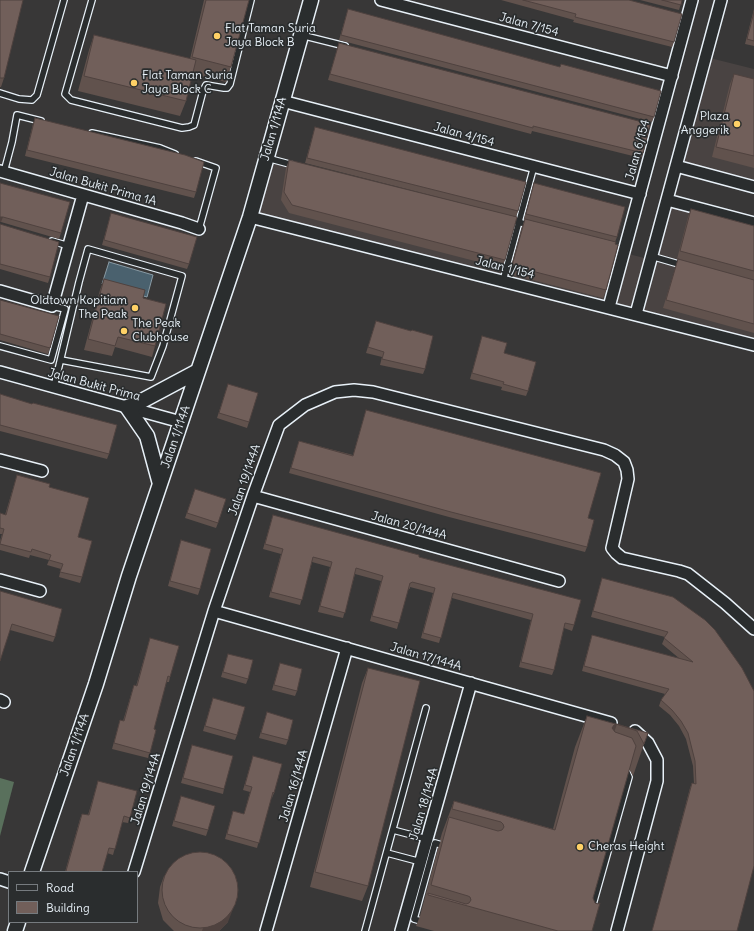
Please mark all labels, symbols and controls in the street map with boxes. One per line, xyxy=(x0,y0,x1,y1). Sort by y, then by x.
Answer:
street label: Jalan 7/154 xyxy=(498,10,560,40)
place label: Flat Taman Suria Jaya Block B xyxy=(225,22,316,50)
marker: Flat Taman Suria Jaya Block B xyxy=(212,31,222,41)
place label: Flat Taman Suria Jaya Block C xyxy=(142,69,233,97)
marker: Flat Taman Suria Jaya Block C xyxy=(129,78,139,88)
street label: Jalan 1/114A xyxy=(258,96,290,162)
place label: Plaza Anggerik xyxy=(681,110,729,138)
street label: Jalan 6/154 xyxy=(623,118,653,182)
marker: Plaza Anggerik xyxy=(732,119,742,129)
street label: Jalan 4/154 xyxy=(432,120,496,150)
street label: Jalan Bukit Prima 1A xyxy=(48,165,158,209)
street label: Jalan 1/154 xyxy=(474,254,536,282)
place label: Oldtown Kopitiam The Peak xyxy=(30,294,127,322)
marker: Oldtown Kopitiam The Peak xyxy=(130,303,140,313)
place label: The Peak Clubhouse xyxy=(132,317,189,345)
marker: The Peak Clubhouse xyxy=(119,326,129,336)
street label: Jalan Bukit Prima xyxy=(46,366,142,404)
street label: Jalan 1/114A xyxy=(159,404,193,470)
street label: Jalan 19/144A xyxy=(226,442,264,518)
street label: Jalan 20/144A xyxy=(370,509,448,543)
street label: Jalan 17/144A xyxy=(389,640,463,674)
street label: Jalan 1/114A xyxy=(58,712,92,778)
street label: Jalan 16/144A xyxy=(277,748,311,824)
street label: Jalan 19/144A xyxy=(128,751,164,827)
street label: Jalan 18/144A xyxy=(407,766,441,842)
place label: Cheras Height xyxy=(588,840,664,854)
marker: Cheras Height xyxy=(575,842,585,852)
legend xyxy=(8,871,138,923)
text: Road xyxy=(46,880,74,895)
text: Building xyxy=(46,900,90,915)

